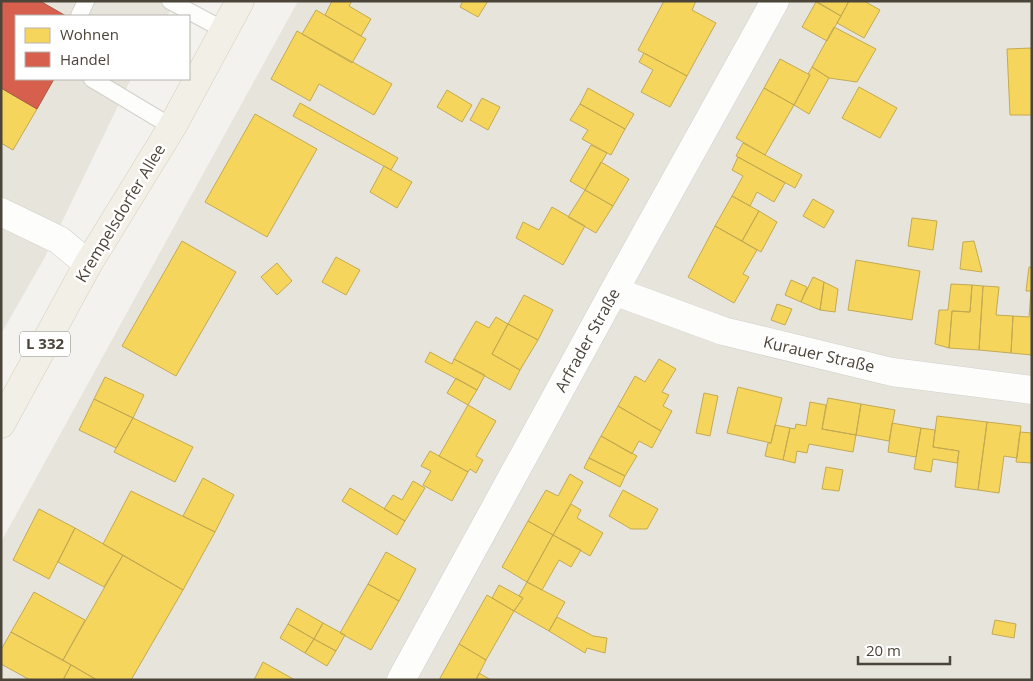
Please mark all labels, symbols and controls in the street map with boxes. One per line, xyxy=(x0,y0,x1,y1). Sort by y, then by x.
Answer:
legend xyxy=(15,15,190,80)
text: Wohnen xyxy=(60,24,119,44)
text: Handel xyxy=(60,49,110,69)
street label: Krempelsdorfer Allee xyxy=(70,140,170,286)
street label: Arfrader Straße xyxy=(549,284,625,396)
street label: Kurauer Straße xyxy=(761,331,877,377)
road number: L 332 xyxy=(20,332,70,356)
scale bar xyxy=(858,634,950,666)
text: 20 m xyxy=(866,640,901,660)

